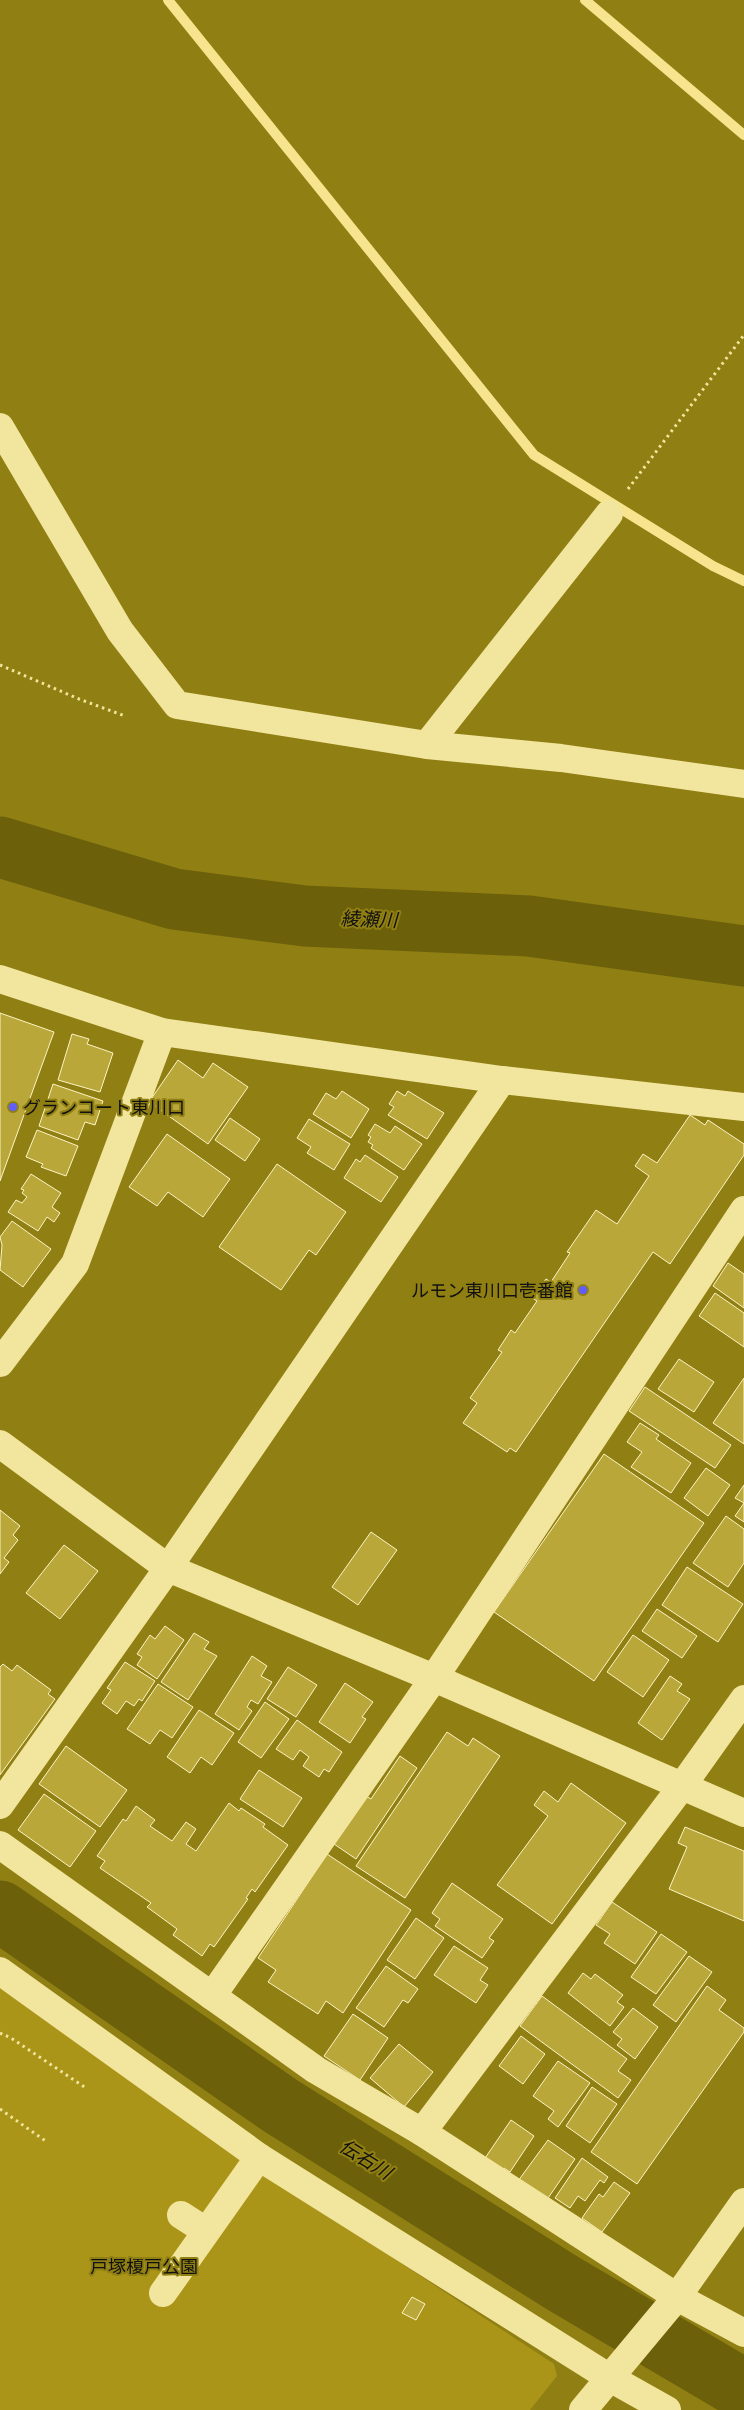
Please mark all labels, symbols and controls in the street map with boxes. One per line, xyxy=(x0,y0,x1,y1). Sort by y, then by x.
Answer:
water label: 綾瀬川 xyxy=(340,905,400,933)
place label: グランコート東川口 xyxy=(23,1095,185,1119)
marker: グランコート東川口 xyxy=(7,1101,19,1113)
place label: ルモン東川口壱番館 xyxy=(411,1278,573,1302)
marker: ルモン東川口壱番館 xyxy=(577,1284,589,1296)
water label: 伝右川 xyxy=(335,2133,399,2186)
park label: 戸塚榎戸公園 xyxy=(90,2254,198,2278)

